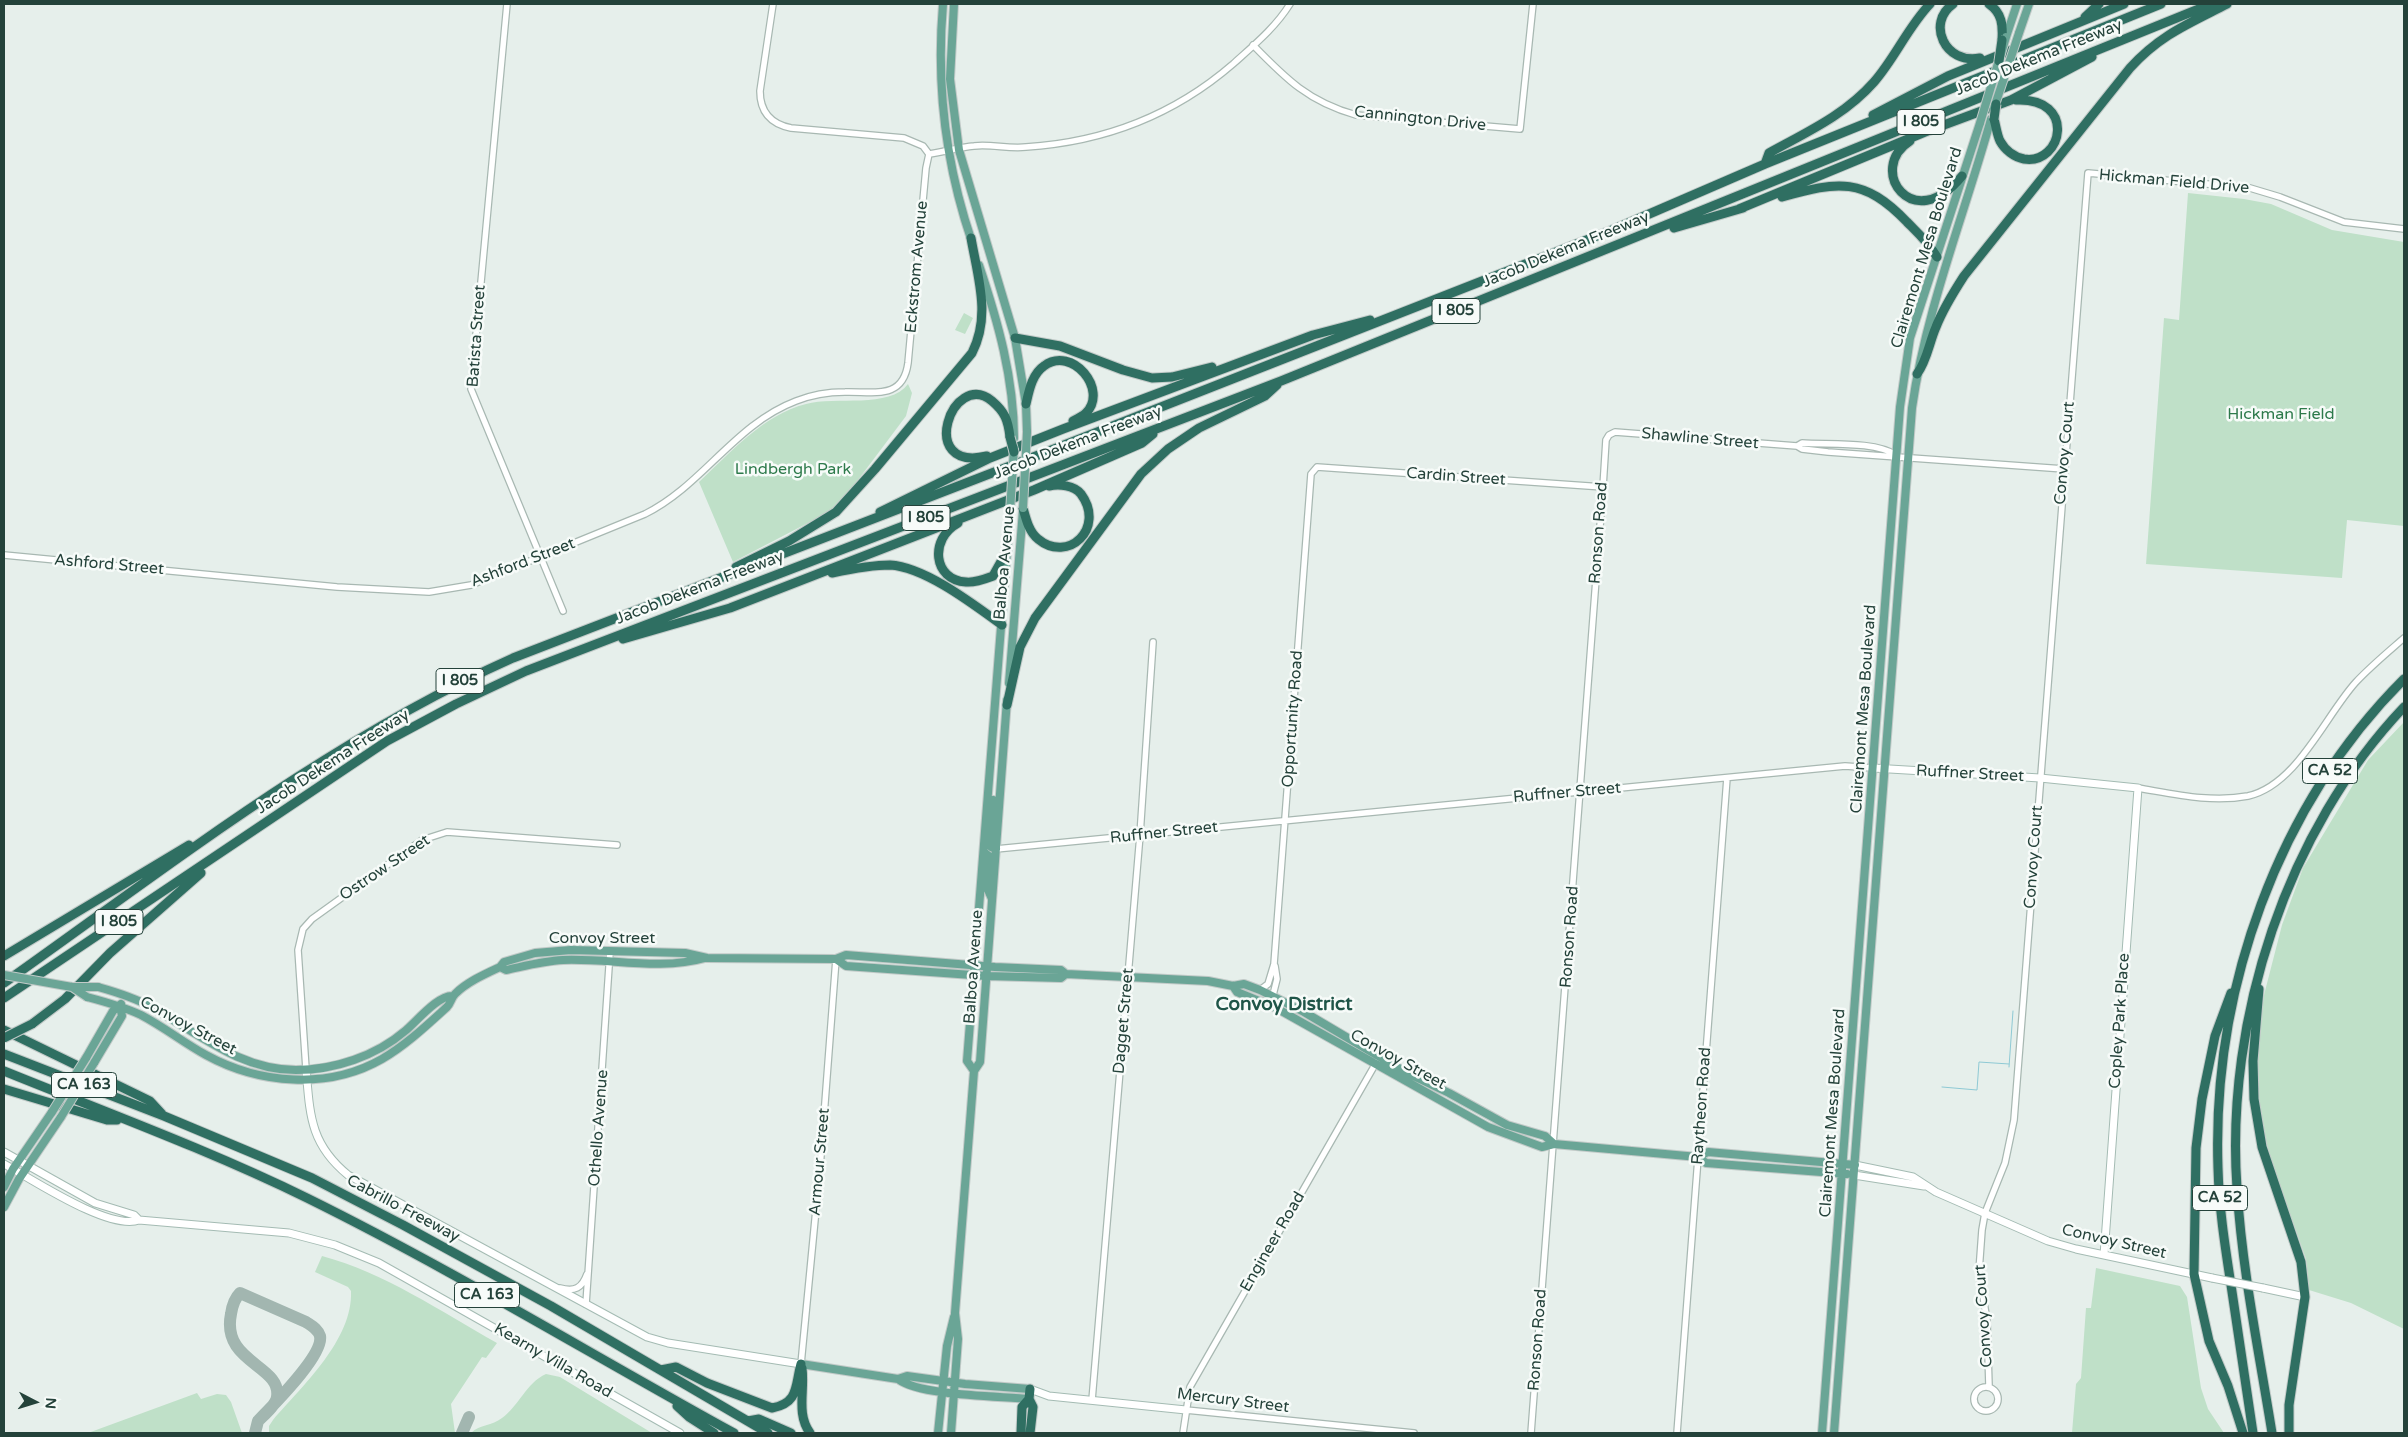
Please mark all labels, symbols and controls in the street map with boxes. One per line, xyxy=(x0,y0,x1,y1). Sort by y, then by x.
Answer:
street label: Jacob Dekema Freeway xyxy=(1953,16,2125,100)
street label: Cannington Drive xyxy=(1353,103,1487,135)
road number: I 805 xyxy=(1897,110,1945,134)
street label: Clairemont Mesa Boulevard xyxy=(1887,145,1967,351)
street label: Hickman Field Drive xyxy=(2098,166,2250,198)
street label: Eckstrom Avenue xyxy=(902,200,932,334)
street label: Jacob Dekema Freeway xyxy=(1480,208,1652,292)
street label: Batista Street xyxy=(464,284,490,388)
road number: I 805 xyxy=(1432,298,1480,324)
street label: Convoy Court xyxy=(2051,401,2079,505)
street label: Jacob Dekema Freeway xyxy=(991,402,1165,484)
park label: Hickman Field xyxy=(2227,405,2335,425)
street label: Shawline Street xyxy=(1641,424,1759,454)
park label: Lindbergh Park xyxy=(735,460,851,480)
street label: Cardin Street xyxy=(1406,464,1506,490)
street label: Ronson Road xyxy=(1586,481,1612,585)
street label: Balboa Avenue xyxy=(990,505,1020,621)
road number: I 805 xyxy=(902,506,950,530)
street label: Ashford Street xyxy=(468,534,578,592)
street label: Jacob Dekema Freeway xyxy=(613,547,787,629)
street label: Ashford Street xyxy=(53,551,165,579)
street label: Clairemont Mesa Boulevard xyxy=(1847,604,1881,814)
street label: Opportunity Road xyxy=(1279,650,1307,788)
road number: I 805 xyxy=(436,668,484,694)
street label: Jacob Dekema Freeway xyxy=(253,705,413,819)
road number: CA 52 xyxy=(2302,758,2358,784)
street label: Ruffner Street xyxy=(1915,762,2025,786)
street label: Ruffner Street xyxy=(1512,779,1622,807)
street label: Convoy Court xyxy=(2021,805,2047,909)
street label: Ruffner Street xyxy=(1109,818,1219,848)
street label: Ostrow Street xyxy=(336,831,434,905)
street label: Ronson Road xyxy=(1557,885,1583,989)
street label: Balboa Avenue xyxy=(960,909,988,1025)
road number: I 805 xyxy=(95,910,143,934)
street label: Convoy Street xyxy=(549,929,655,949)
street label: Copley Park Place xyxy=(2106,953,2134,1089)
street label: Dagget Street xyxy=(1110,967,1138,1075)
street label: Convoy Street xyxy=(136,992,240,1060)
district label: Convoy District xyxy=(1216,994,1352,1016)
street label: Clairemont Mesa Boulevard xyxy=(1816,1008,1850,1218)
street label: Convoy Street xyxy=(1347,1026,1449,1094)
street label: Raytheon Road xyxy=(1688,1047,1716,1165)
street label: Othello Avenue xyxy=(585,1069,613,1187)
road number: CA 163 xyxy=(52,1072,116,1098)
street label: Armour Street xyxy=(806,1107,834,1217)
street label: Cabrillo Freeway xyxy=(343,1171,463,1247)
road number: CA 52 xyxy=(2192,1186,2248,1210)
street label: Engineer Road xyxy=(1237,1189,1309,1295)
street label: Convoy Street xyxy=(2060,1221,2168,1263)
street label: Convoy Court xyxy=(1971,1264,1997,1368)
road number: CA 163 xyxy=(454,1282,520,1308)
street label: Ronson Road xyxy=(1525,1288,1551,1392)
street label: Kearny Villa Road xyxy=(490,1319,616,1403)
north arrow xyxy=(10,1377,60,1427)
street label: Mercury Street xyxy=(1176,1385,1290,1417)
text: N xyxy=(41,1397,59,1410)

